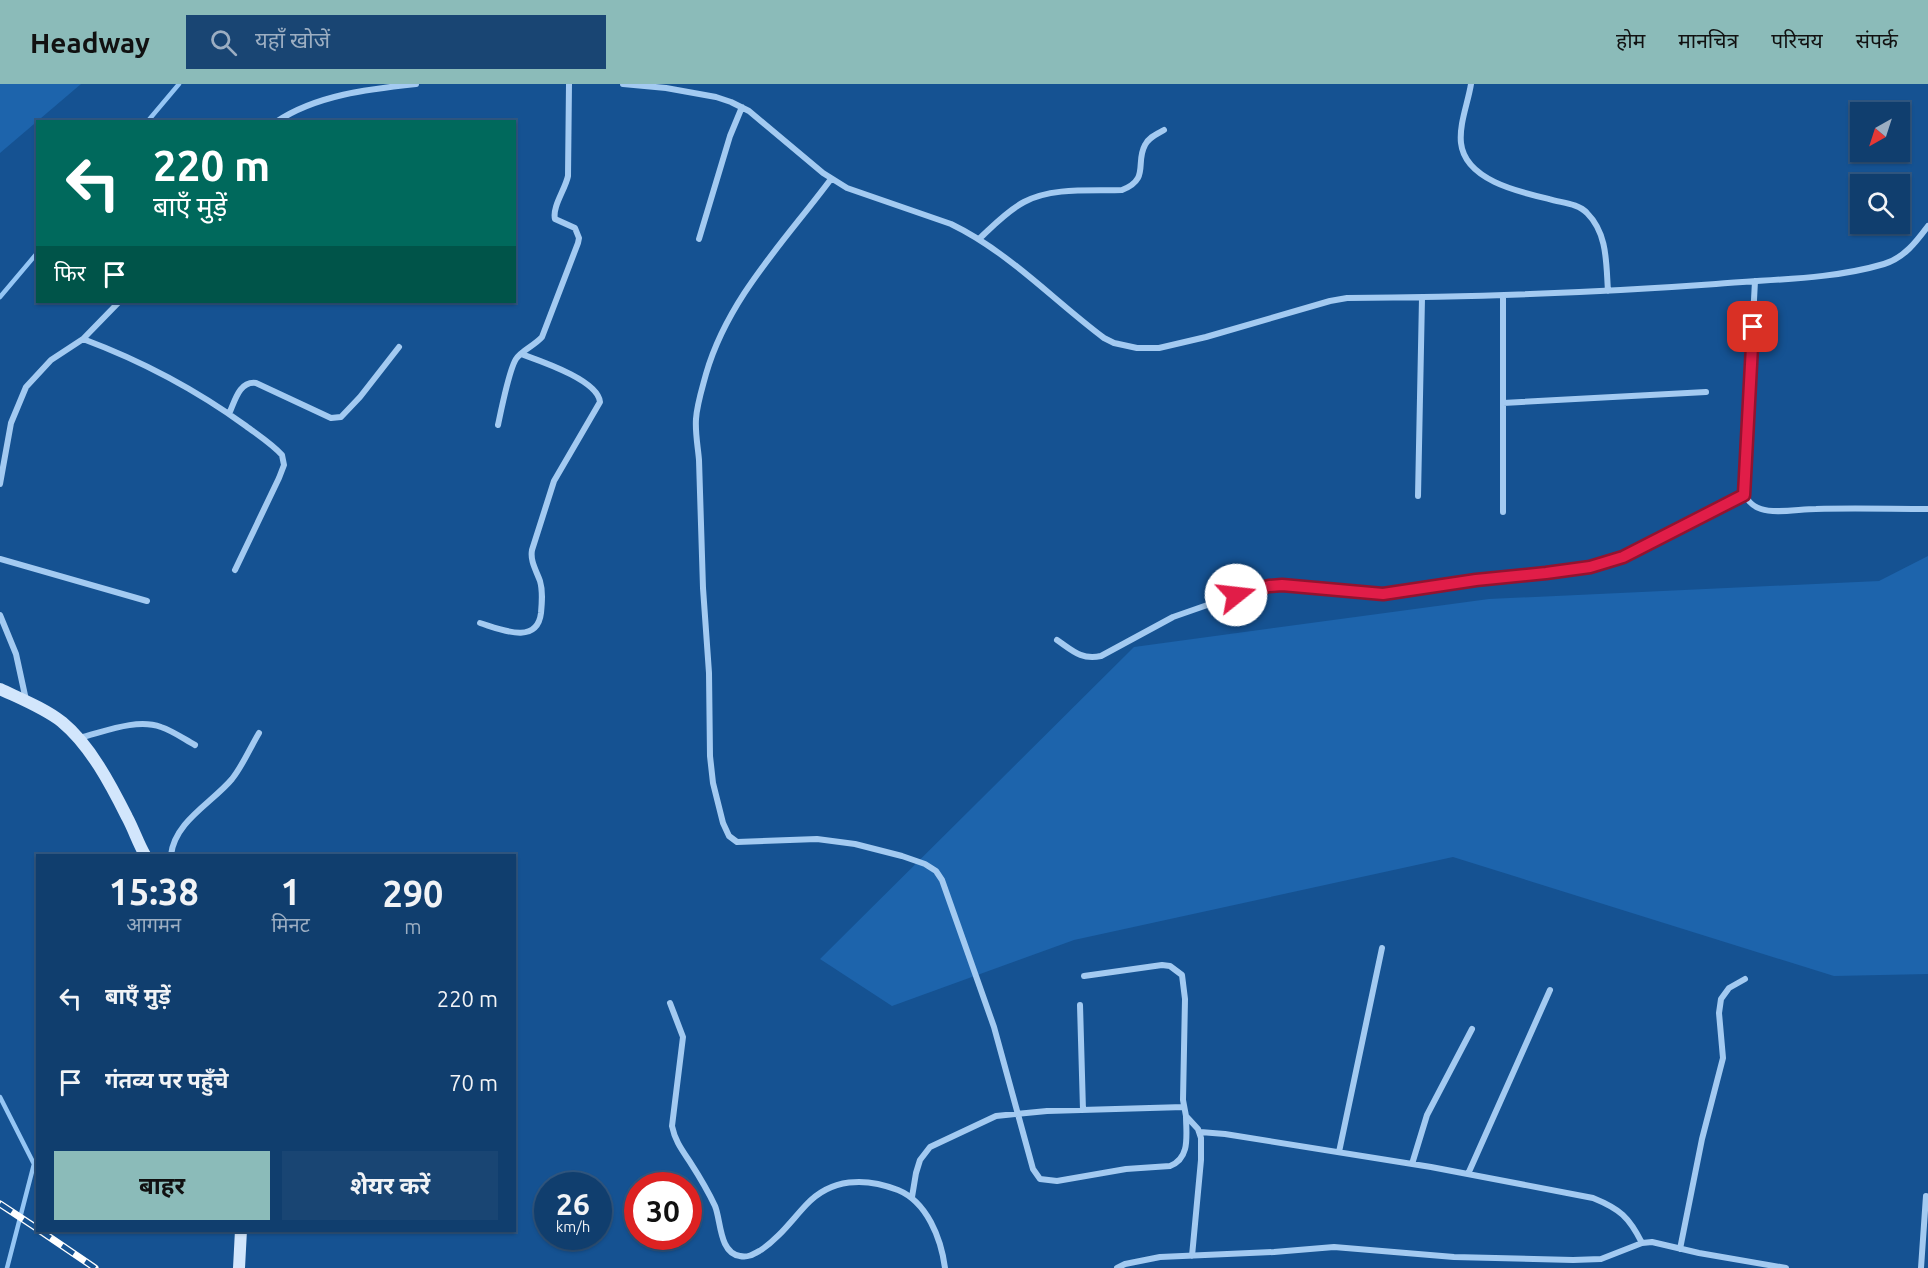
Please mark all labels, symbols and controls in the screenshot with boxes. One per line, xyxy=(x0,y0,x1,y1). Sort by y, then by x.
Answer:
search box xyxy=(186,15,606,69)
icon: search xyxy=(207,26,240,59)
text: Headway xyxy=(30,27,150,58)
text: यहाँ खोजें xyxy=(255,27,330,52)
text: होम xyxy=(1616,28,1645,52)
text: मानचित्र xyxy=(1678,28,1738,52)
text: परिचय xyxy=(1771,28,1823,52)
text: संपर्क xyxy=(1856,28,1898,52)
north arrow xyxy=(1850,102,1910,162)
map controls xyxy=(1850,102,1910,234)
text: 220 m xyxy=(153,142,270,189)
icon: left xyxy=(54,144,132,222)
button: search xyxy=(1850,174,1910,234)
text: बाएँ मुड़ें xyxy=(153,191,227,221)
icon: arrive xyxy=(98,258,131,291)
text: फिर xyxy=(54,260,86,285)
pin xyxy=(1727,301,1778,352)
icon: arrive xyxy=(1736,310,1769,343)
position arrow xyxy=(1204,563,1268,627)
text: 15:38 xyxy=(109,871,199,912)
text: 1 xyxy=(280,871,301,912)
text: 290 xyxy=(382,873,443,914)
text: आगमन xyxy=(126,913,181,936)
text: मिनट xyxy=(271,913,310,936)
text: m xyxy=(404,915,421,938)
icon: left xyxy=(54,982,87,1015)
text: बाएँ मुड़ें xyxy=(105,983,171,1008)
text: 220 m xyxy=(437,986,498,1011)
icon: arrive xyxy=(54,1066,87,1099)
text: गंतव्य पर पहुँचे xyxy=(105,1067,229,1092)
text: 70 m xyxy=(449,1070,498,1095)
button: बाहर xyxy=(54,1151,270,1220)
button: शेयर करें xyxy=(282,1151,498,1220)
speed limit sign: 30 xyxy=(624,1172,702,1250)
text: 26 xyxy=(556,1187,590,1221)
text: km/h xyxy=(556,1218,590,1235)

